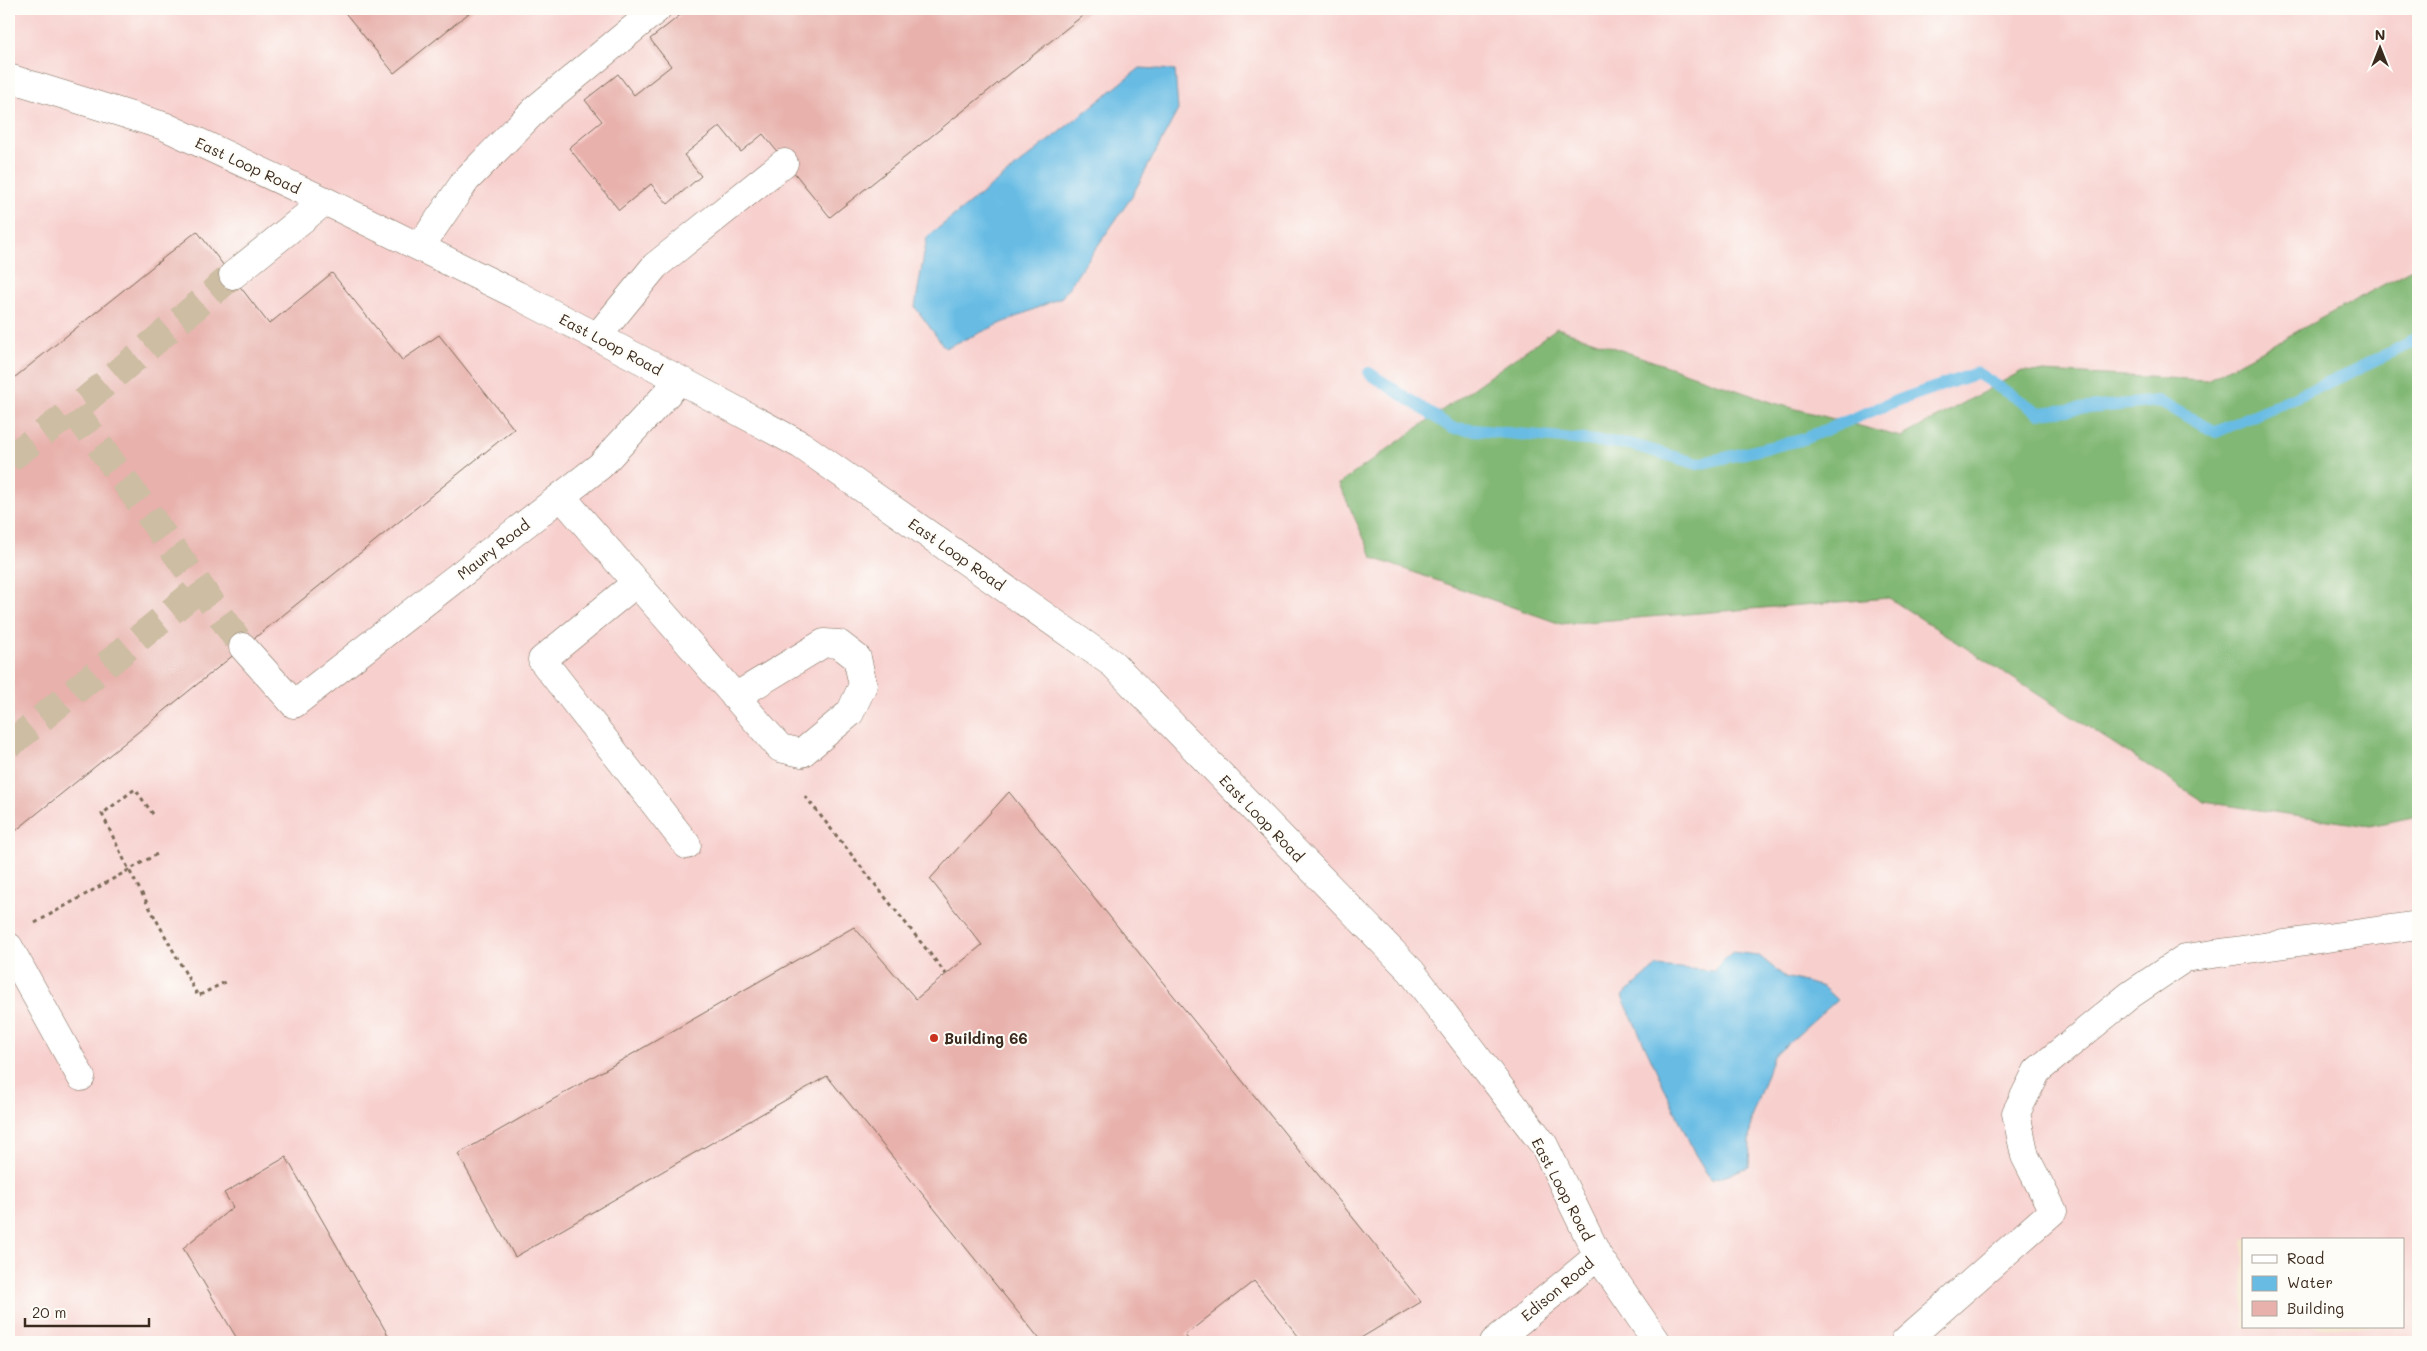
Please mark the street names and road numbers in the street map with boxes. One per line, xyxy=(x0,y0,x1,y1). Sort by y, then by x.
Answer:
street label: East Loop Road xyxy=(192,132,304,198)
street label: East Loop Road xyxy=(556,308,666,380)
street label: East Loop Road xyxy=(905,513,1009,595)
street label: Maury Road xyxy=(453,514,533,584)
street label: East Loop Road xyxy=(1215,770,1309,866)
street label: East Loop Road xyxy=(1527,1134,1599,1244)
street label: Edison Road xyxy=(1516,1253,1598,1325)

